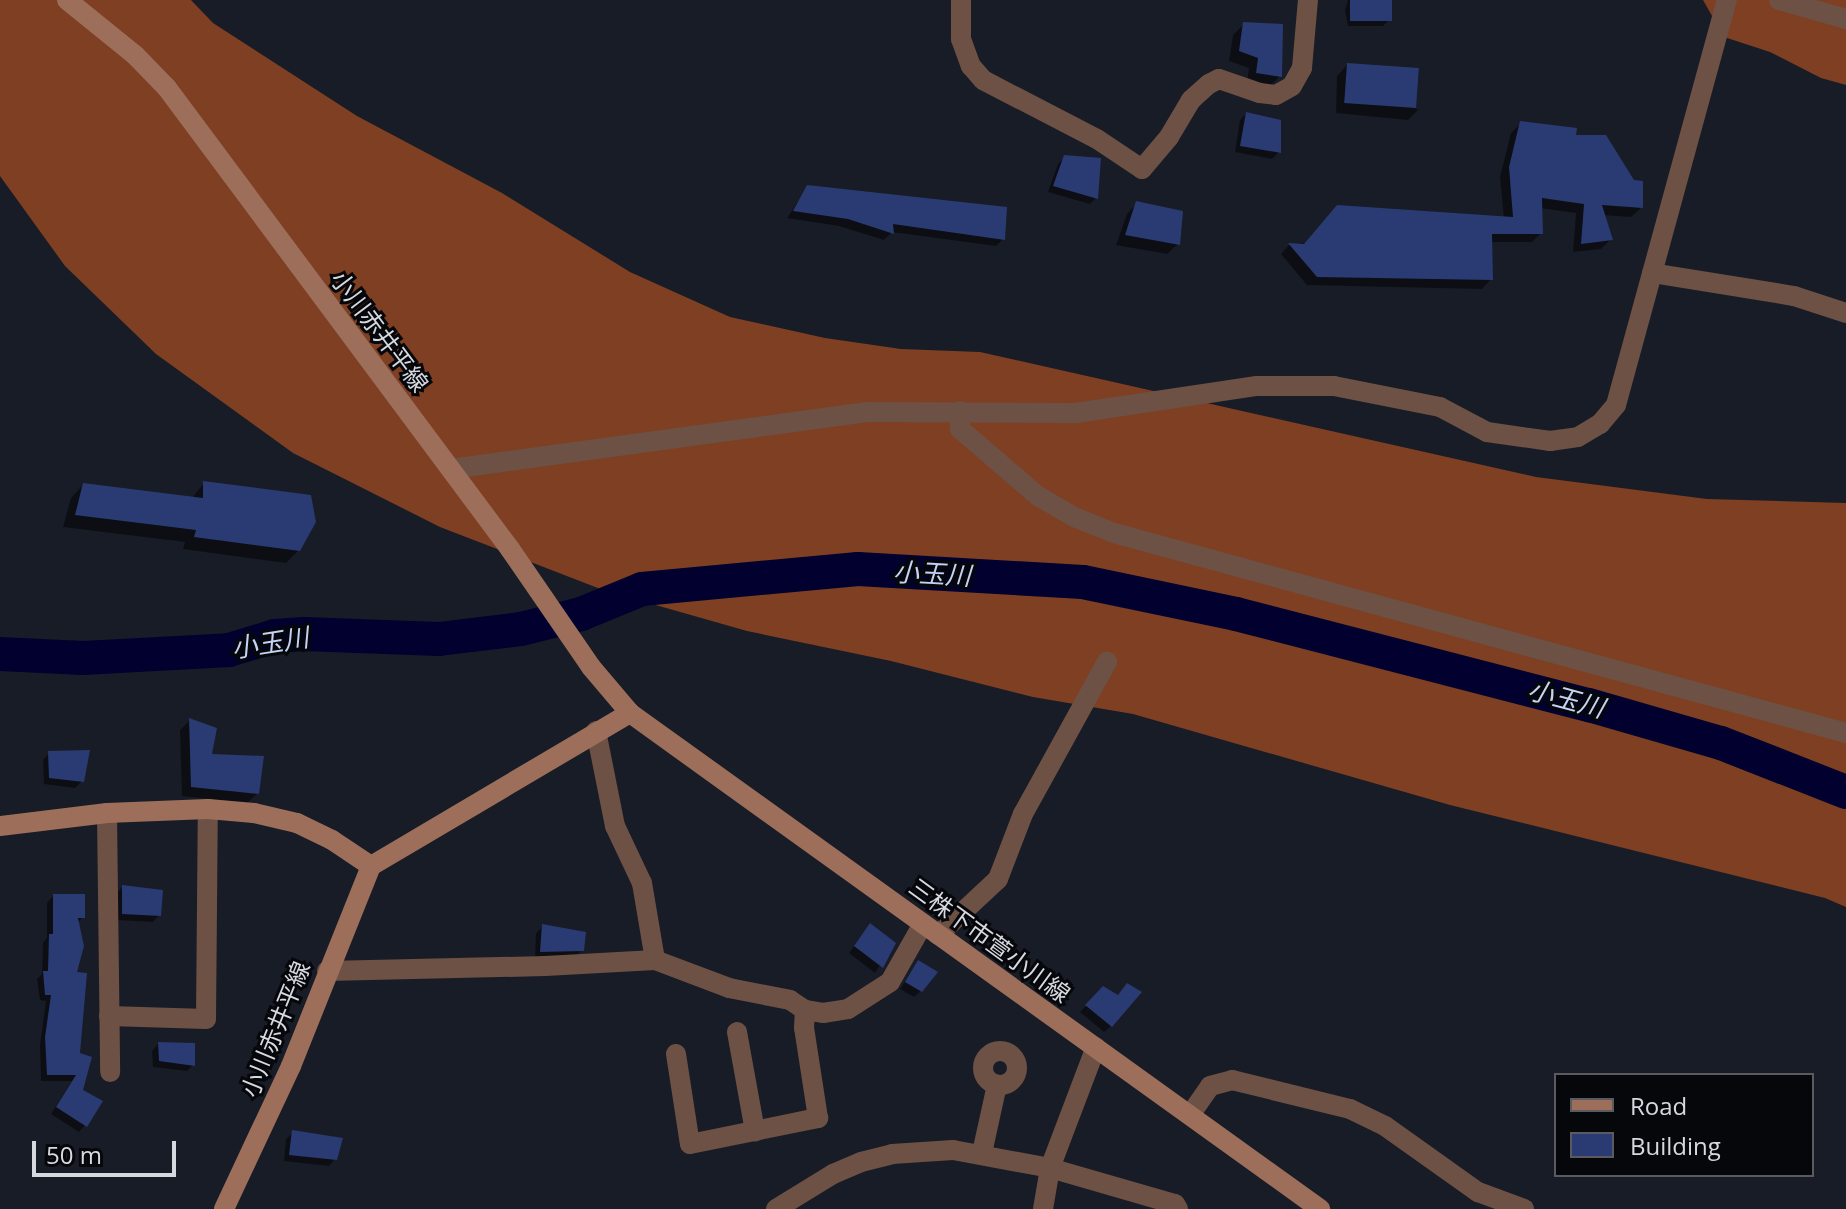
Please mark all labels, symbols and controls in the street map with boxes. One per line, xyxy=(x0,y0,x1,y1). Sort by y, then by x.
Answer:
street label: 小川赤井平線 xyxy=(325,265,435,397)
water label: 小玉川 xyxy=(892,556,972,592)
water label: 小玉川 xyxy=(229,621,311,665)
water label: 小玉川 xyxy=(1524,674,1608,724)
street label: 三株下市萱小川線 xyxy=(904,872,1076,1008)
street label: 小川赤井平線 xyxy=(235,957,315,1101)
legend xyxy=(1554,1073,1814,1177)
text: Road xyxy=(1630,1089,1687,1122)
scale bar xyxy=(36,1125,180,1175)
text: Building xyxy=(1630,1129,1721,1162)
text: 50 m xyxy=(46,1138,102,1171)

